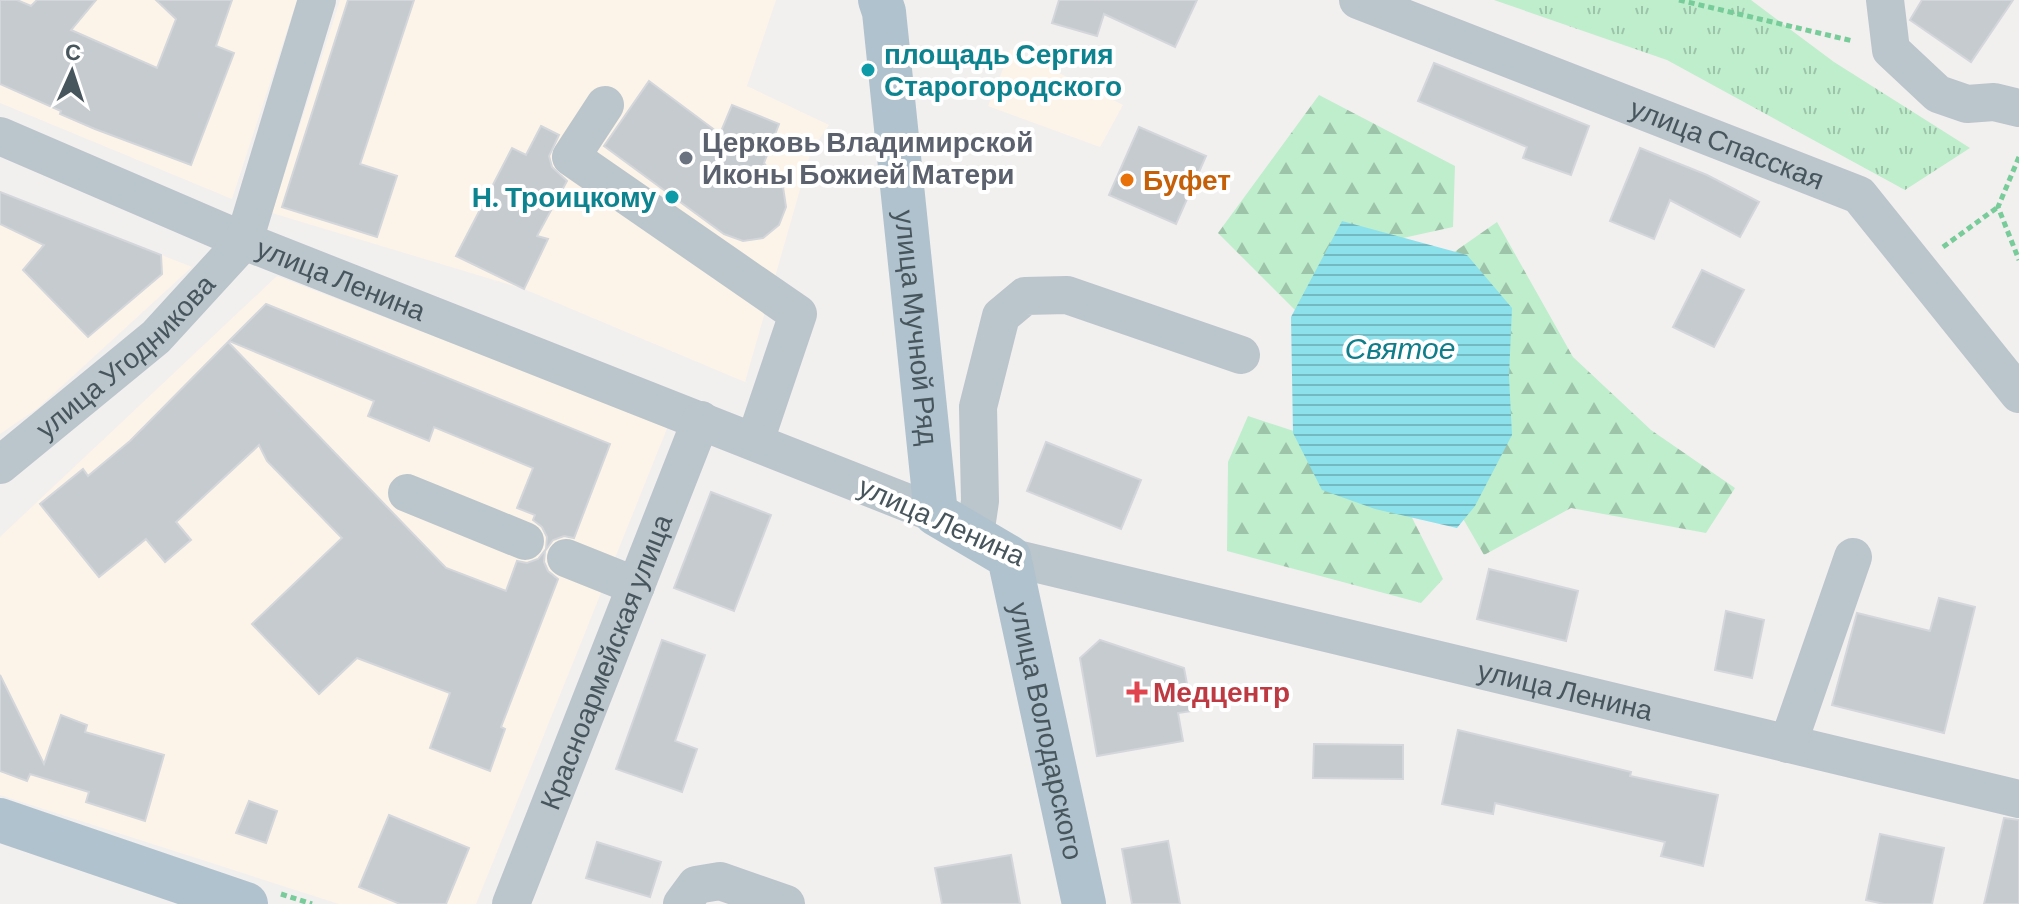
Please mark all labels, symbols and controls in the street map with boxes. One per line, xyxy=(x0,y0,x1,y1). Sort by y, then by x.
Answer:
north arrow xyxy=(32,32,112,112)
place label: площадь Сергия Старогородского xyxy=(884,36,1122,102)
text: С xyxy=(64,38,82,64)
marker: площадь Сергия Старогородского xyxy=(859,61,877,79)
street label: улица Спасская xyxy=(1626,90,1829,196)
place label: Церковь Владимирской Иконы Божией Матери xyxy=(702,124,1033,190)
marker: Церковь Владимирской Иконы Божией Матери xyxy=(677,149,695,167)
place label: Буфет xyxy=(1143,162,1231,196)
marker: Буфет xyxy=(1118,171,1136,189)
place label: Н. Троицкому xyxy=(472,179,656,213)
marker: Н. Троицкому xyxy=(663,188,681,206)
street label: улица Мучной Ряд xyxy=(889,208,947,447)
street label: улица Ленина xyxy=(252,230,431,327)
street label: улица Угодникова xyxy=(28,266,221,445)
water label: Святое xyxy=(1345,329,1455,365)
street label: улица Ленина xyxy=(854,468,1031,572)
street label: Красноармейская улица xyxy=(532,509,678,814)
street label: улица Володарского xyxy=(1003,599,1092,863)
street label: улица Ленина xyxy=(1475,652,1657,727)
place label: Медцентр xyxy=(1153,674,1290,708)
marker: Медцентр xyxy=(1128,683,1146,701)

